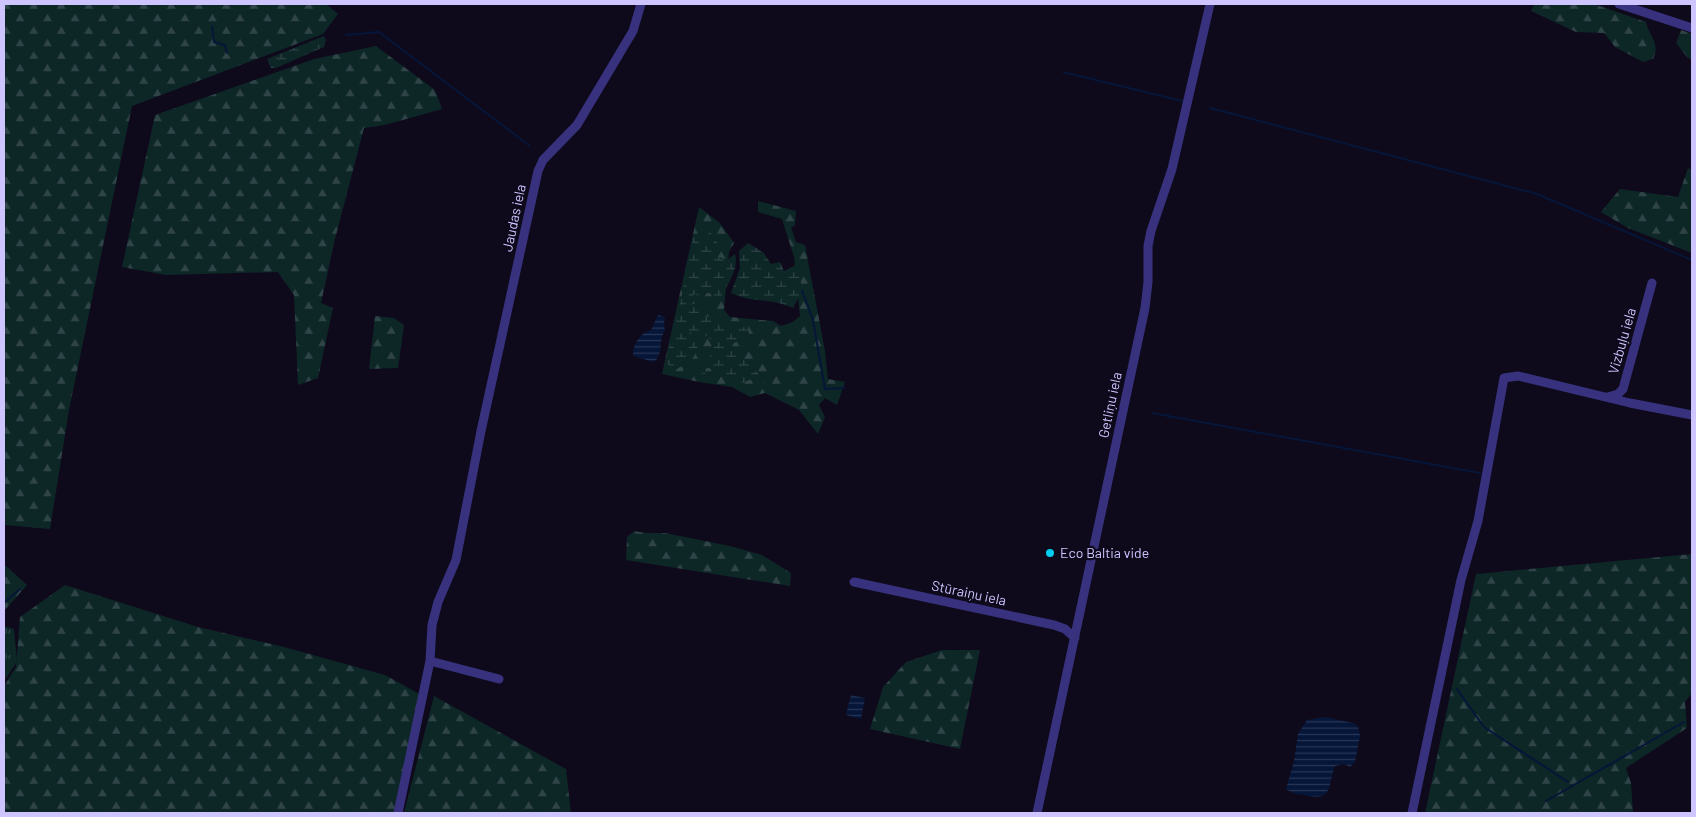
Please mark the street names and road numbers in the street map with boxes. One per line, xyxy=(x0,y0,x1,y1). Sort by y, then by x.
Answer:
street label: Jaudas iela xyxy=(498,183,529,253)
street label: Vizbuļu iela xyxy=(1604,306,1639,376)
street label: Getliņu iela xyxy=(1094,370,1125,439)
street label: Stūraiņu iela xyxy=(930,576,1008,609)

